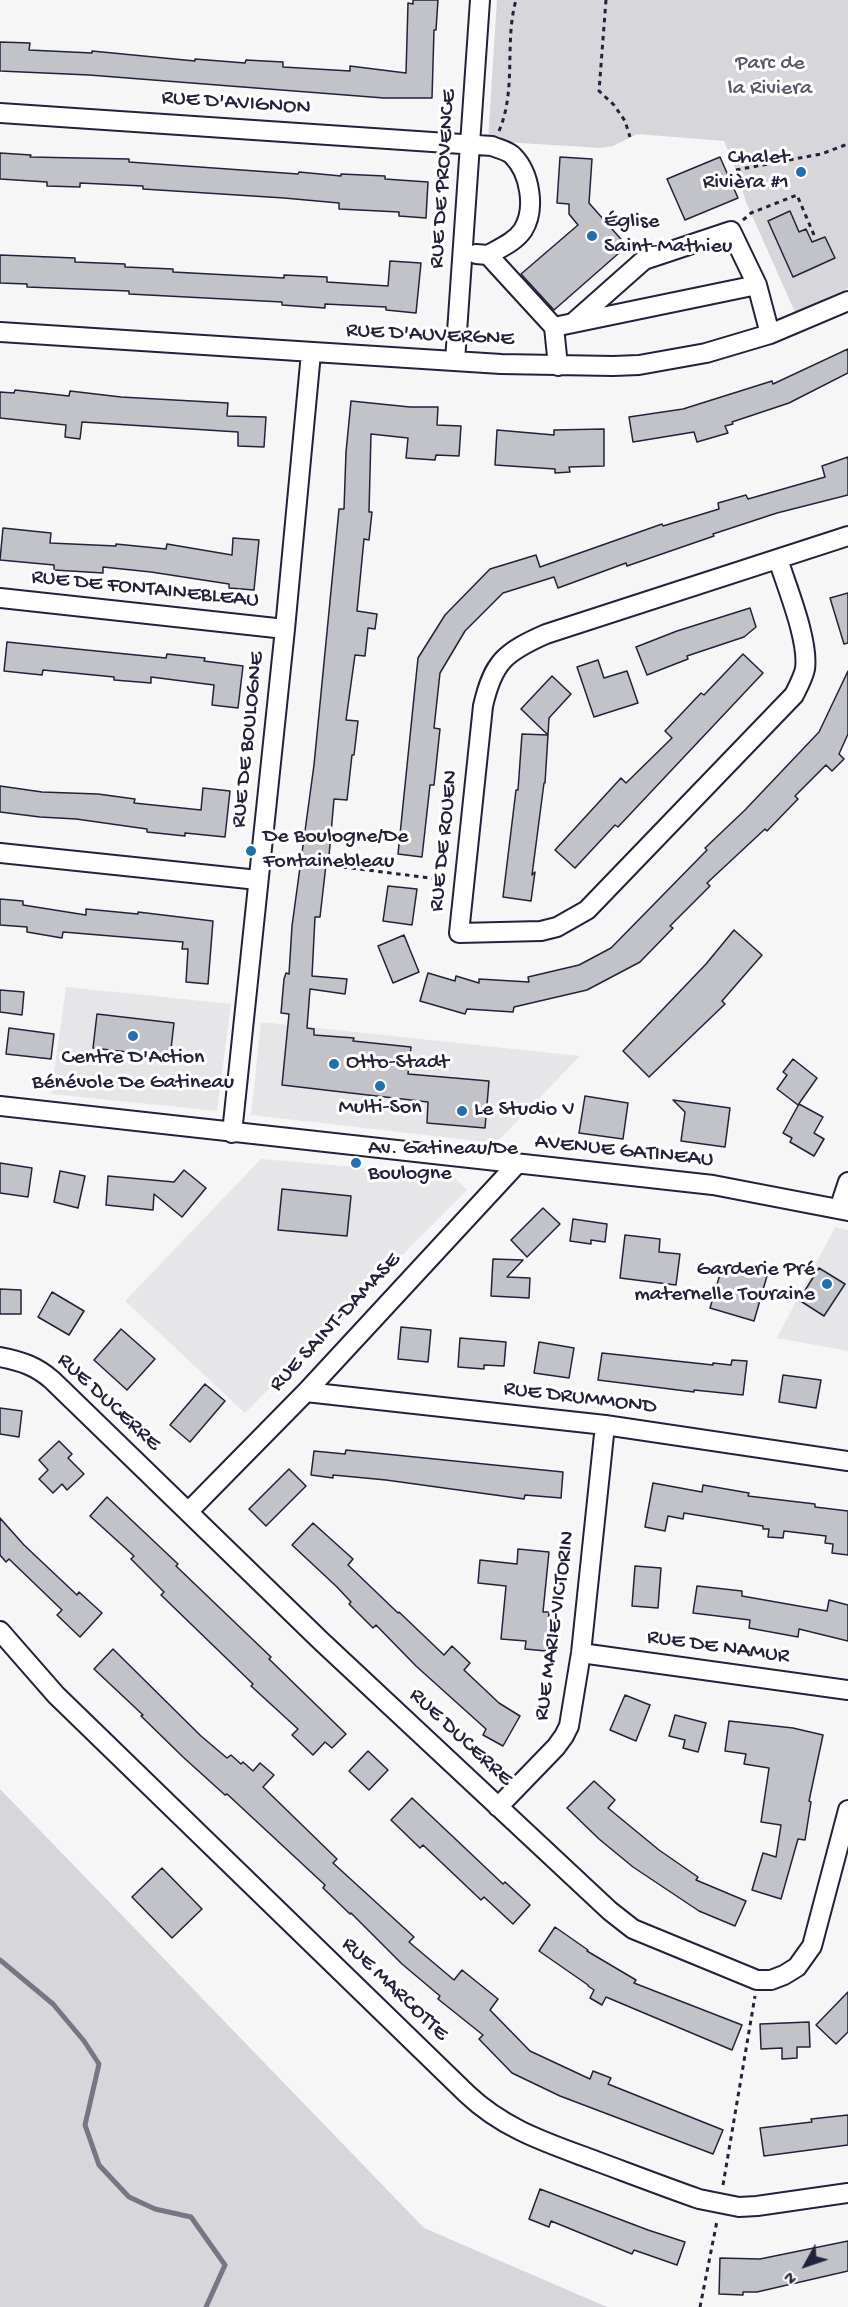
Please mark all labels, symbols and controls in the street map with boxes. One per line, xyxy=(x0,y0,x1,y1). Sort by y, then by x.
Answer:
park label: Parc de la Riviera xyxy=(728,52,812,104)
street label: RUE D'AVIGNON xyxy=(161,86,311,122)
street label: RUE DE PROVENCE xyxy=(425,89,463,269)
place label: Chalet Rivièra #1 xyxy=(703,146,789,198)
marker: Chalet Rivièra #1 xyxy=(794,165,808,179)
place label: Église Saint-Mathieu xyxy=(604,210,732,262)
marker: Église Saint-Mathieu xyxy=(585,229,599,243)
street label: RUE D'AUVERGNE xyxy=(345,318,515,354)
street label: RUE DE FONTAINEBLEAU xyxy=(30,565,260,615)
street label: RUE DE BOULOGNE xyxy=(227,651,271,829)
street label: RUE DE ROUEN xyxy=(424,769,466,913)
place label: De Boulogne/De Fontainebleau xyxy=(263,825,408,876)
marker: De Boulogne/De Fontainebleau xyxy=(244,844,258,858)
marker: Centre D'Action Bénévole De Gatineau xyxy=(126,1029,140,1043)
place label: Centre D'Action Bénévole De Gatineau xyxy=(32,1046,234,1098)
place label: Otto-Stadt xyxy=(346,1051,449,1077)
marker: Otto-Stadt xyxy=(327,1057,341,1071)
marker: Multi-Son xyxy=(373,1079,387,1093)
place label: Multi-Son xyxy=(338,1096,422,1122)
place label: Le Studio V xyxy=(474,1098,575,1124)
marker: Le Studio V xyxy=(455,1104,469,1118)
street label: AVENUE GATINEAU xyxy=(533,1130,715,1174)
place label: Av. Gatineau/De Boulogne xyxy=(368,1137,518,1188)
marker: Av. Gatineau/De Boulogne xyxy=(349,1156,363,1170)
street label: RUE SAINT-DAMASE xyxy=(265,1248,407,1398)
place label: Garderie Pré maternelle Touraine xyxy=(634,1258,815,1310)
marker: Garderie Pré maternelle Touraine xyxy=(820,1277,834,1291)
street label: RUE DUCERRE xyxy=(51,1348,165,1458)
street label: RUE DRUMMOND xyxy=(502,1377,658,1421)
street label: RUE MARIE-VICTORIN xyxy=(530,1530,582,1722)
street label: RUE DE NAMUR xyxy=(645,1625,791,1671)
street label: RUE DUCERRE xyxy=(403,1683,517,1793)
street label: RUE MARCOTTE xyxy=(335,1932,453,2048)
north arrow xyxy=(776,2235,836,2295)
text: N xyxy=(781,2267,802,2287)

